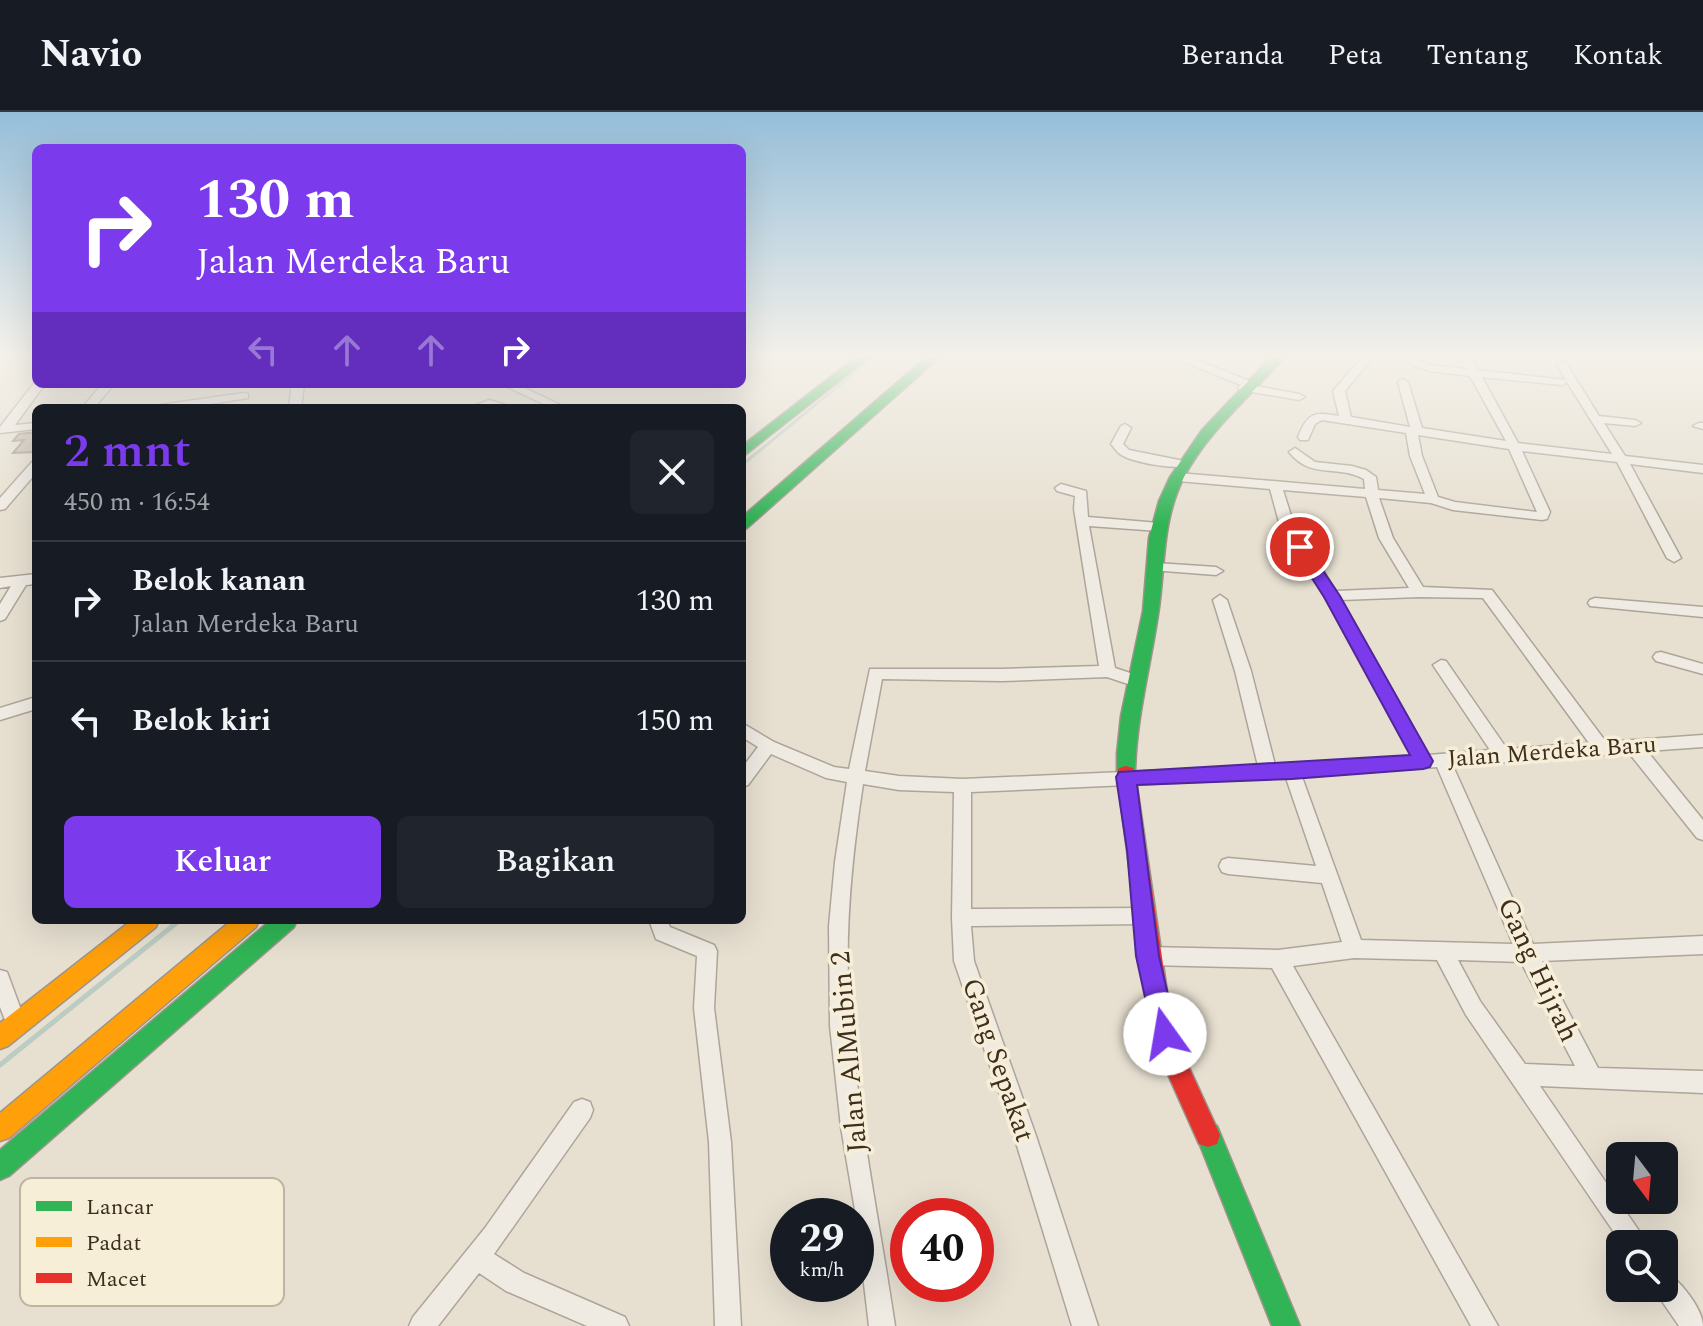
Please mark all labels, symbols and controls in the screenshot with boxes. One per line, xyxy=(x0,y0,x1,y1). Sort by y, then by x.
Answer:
text: Navio xyxy=(40,26,142,84)
text: Beranda xyxy=(1181,34,1284,77)
text: Peta xyxy=(1328,34,1383,77)
text: Tentang xyxy=(1427,34,1529,77)
text: Kontak xyxy=(1573,34,1663,77)
text: 130 m xyxy=(196,158,355,243)
icon: right xyxy=(64,176,168,280)
text: Jalan Merdeka Baru xyxy=(196,235,510,290)
icon: left xyxy=(241,328,285,372)
icon: ahead xyxy=(325,328,369,372)
icon: ahead xyxy=(409,328,453,372)
icon: right xyxy=(493,328,537,372)
text: 2 mnt xyxy=(64,415,191,488)
button: close xyxy=(630,430,714,514)
text: 450 m · 16:54 xyxy=(64,482,210,522)
pin xyxy=(1266,513,1334,581)
icon: arrive xyxy=(1278,525,1322,569)
text: Belok kanan xyxy=(132,558,306,604)
text: 130 m xyxy=(636,578,714,624)
icon: right xyxy=(64,579,108,623)
text: Jalan Merdeka Baru xyxy=(132,604,359,644)
text: Belok kiri xyxy=(132,698,271,744)
text: 150 m xyxy=(636,698,714,744)
icon: left xyxy=(64,699,108,743)
street label: Jalan Merdeka Baru xyxy=(1446,727,1658,777)
button: Keluar xyxy=(64,816,381,908)
button: Bagikan xyxy=(397,816,714,908)
street label: Gang Hijrah xyxy=(1486,891,1590,1049)
street label: Jalan AlMubin 2 xyxy=(819,949,879,1155)
street label: Gang Sepakat xyxy=(950,972,1046,1148)
position arrow xyxy=(1123,992,1207,1076)
north arrow xyxy=(1606,1142,1678,1214)
map controls xyxy=(1606,1142,1678,1302)
legend xyxy=(20,1178,284,1306)
text: Lancar xyxy=(86,1191,154,1224)
speed limit sign: 40 xyxy=(890,1198,994,1302)
text: 29 xyxy=(800,1209,844,1270)
text: Padat xyxy=(86,1227,141,1260)
button: search xyxy=(1606,1230,1678,1302)
text: km/h xyxy=(800,1255,845,1285)
text: Macet xyxy=(86,1263,147,1296)

